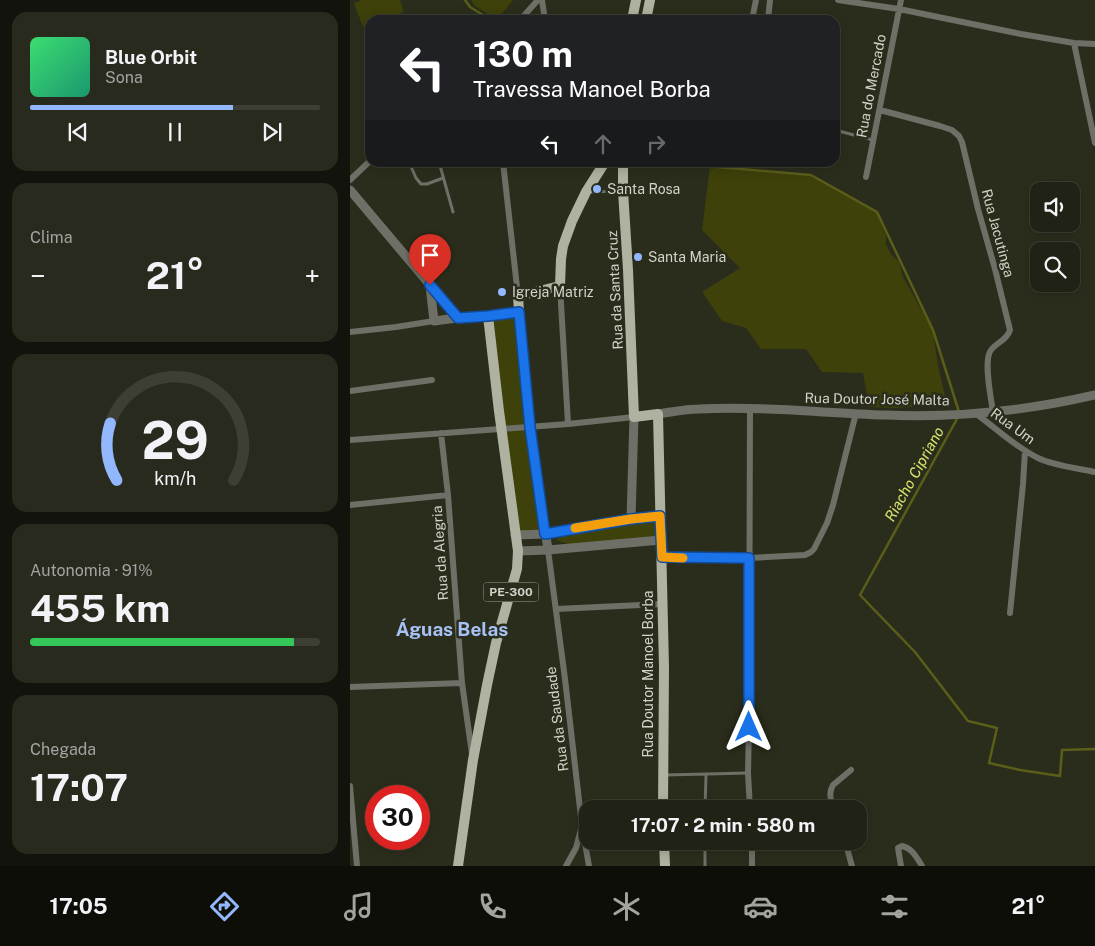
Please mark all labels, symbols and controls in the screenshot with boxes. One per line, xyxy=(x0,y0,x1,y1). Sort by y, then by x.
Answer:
street label: Rua do Mercado xyxy=(853,33,889,139)
text: 130 m xyxy=(473,34,573,75)
icon: left xyxy=(390,35,455,100)
text: Blue Orbit xyxy=(105,46,197,68)
text: Sona xyxy=(105,68,143,87)
text: Travessa Manoel Borba xyxy=(473,76,711,102)
icon: previous xyxy=(64,118,92,146)
icon: pause xyxy=(161,118,189,146)
icon: next xyxy=(258,118,286,146)
icon: left xyxy=(536,130,564,158)
icon: ahead xyxy=(589,130,617,158)
icon: right xyxy=(642,130,670,158)
place label: Santa Rosa xyxy=(607,181,680,197)
map controls xyxy=(1030,182,1080,292)
button: sound xyxy=(1030,182,1080,232)
marker: Santa Rosa xyxy=(591,183,603,195)
street label: Rua Jacutinga xyxy=(979,187,1017,279)
text: Clima xyxy=(30,228,73,247)
street label: Rua da Santa Cruz xyxy=(604,230,626,350)
pin xyxy=(409,234,451,285)
icon: arrive xyxy=(416,241,444,269)
button: search xyxy=(1030,242,1080,292)
place label: Santa Maria xyxy=(648,249,726,265)
marker: Santa Maria xyxy=(632,251,644,263)
text: 21° xyxy=(146,253,204,298)
text: − xyxy=(30,259,46,292)
text: + xyxy=(304,259,320,292)
place label: Igreja Matriz xyxy=(512,284,594,300)
marker: Igreja Matriz xyxy=(496,286,508,298)
street label: Rua Doutor José Malta xyxy=(804,390,950,408)
street label: Rua Um xyxy=(988,405,1038,447)
text: 29 xyxy=(141,410,209,471)
water label: Riacho Cipriano xyxy=(881,424,947,524)
text: km/h xyxy=(154,468,196,489)
street label: Rua da Alegria xyxy=(429,505,451,601)
text: Autonomia · 91% xyxy=(30,561,153,580)
road number: PE-300 xyxy=(484,582,538,602)
text: 455 km xyxy=(30,586,170,631)
street label: Rua Doutor Manoel Borba xyxy=(640,591,656,757)
district label: Águas Belas xyxy=(396,618,508,640)
street label: Rua da Saudade xyxy=(543,666,571,772)
position arrow xyxy=(722,700,774,752)
text: Chegada xyxy=(30,740,96,759)
text: 17:07 xyxy=(30,765,128,810)
speed limit sign: 30 xyxy=(365,785,430,850)
text: 17:07 · 2 min · 580 m xyxy=(631,814,815,836)
icon: directions xyxy=(207,889,242,924)
icon: music xyxy=(341,889,376,924)
icon: phone xyxy=(475,889,510,924)
icon: climate xyxy=(609,889,644,924)
icon: car xyxy=(743,889,778,924)
icon: filters xyxy=(877,889,912,924)
text: 17:05 xyxy=(50,893,108,919)
text: 21° xyxy=(1012,893,1045,919)

